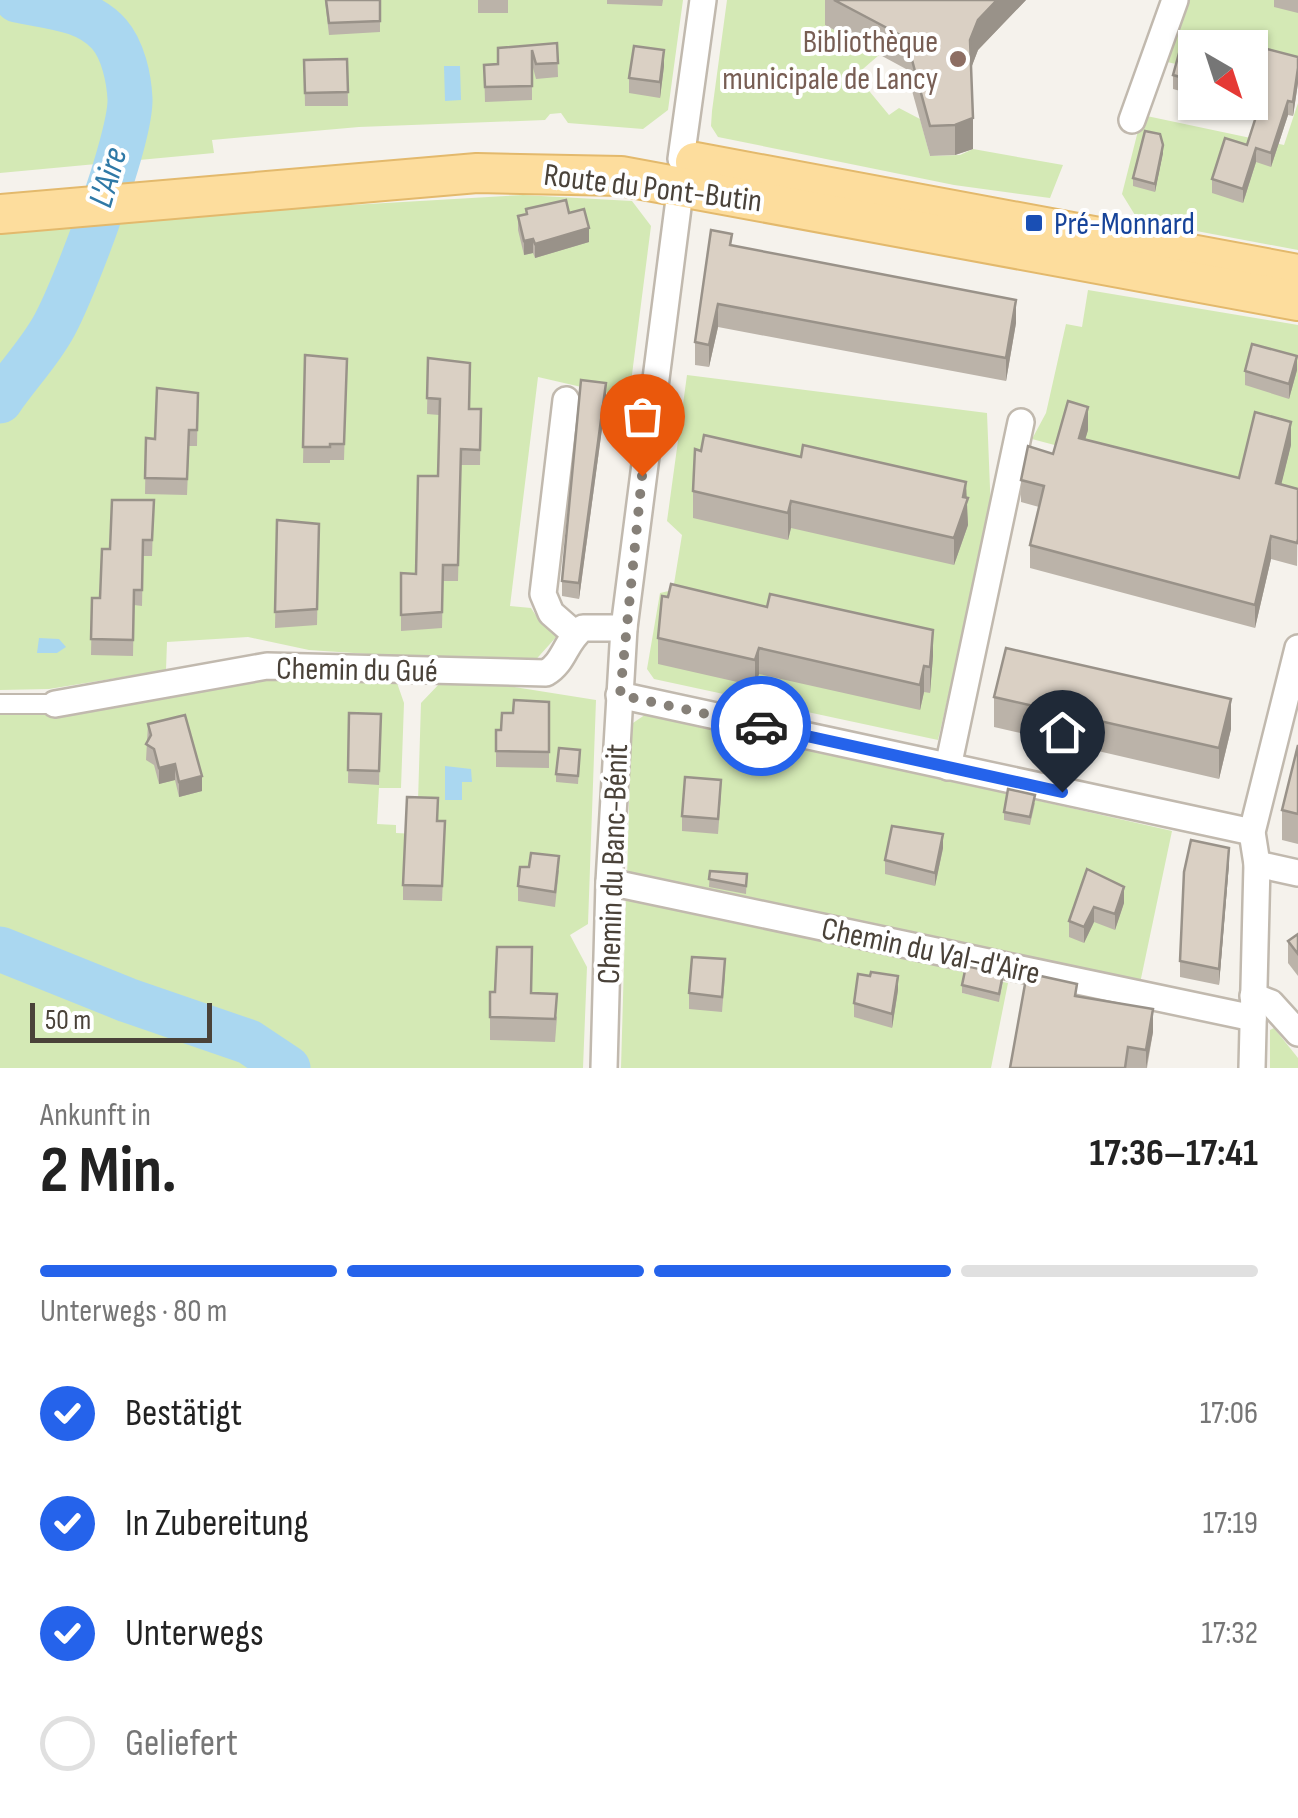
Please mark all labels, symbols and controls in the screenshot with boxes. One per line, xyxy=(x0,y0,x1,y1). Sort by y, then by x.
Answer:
place label: Bibliothèque municipale de Lancy xyxy=(722,23,938,99)
north arrow xyxy=(1178,30,1268,120)
map controls xyxy=(1178,30,1268,120)
marker: Bibliothèque municipale de Lancy xyxy=(947,48,969,70)
water label: L'Aire xyxy=(80,142,137,212)
street label: Route du Pont-Butin xyxy=(541,156,764,221)
place label: Pré-Monnard xyxy=(1054,205,1195,244)
marker: Pré-Monnard xyxy=(1023,212,1045,234)
pin xyxy=(600,374,685,477)
icon: bag xyxy=(615,389,670,444)
street label: Chemin du Gué xyxy=(276,650,438,691)
courier xyxy=(711,676,811,776)
pin xyxy=(1020,690,1105,793)
icon: car xyxy=(734,699,789,754)
icon: home xyxy=(1035,705,1090,760)
street label: Chemin du Banc-Bénit xyxy=(590,743,637,985)
street label: Chemin du Val-d'Aire xyxy=(818,909,1043,994)
scale bar xyxy=(30,998,212,1042)
text: 50 m xyxy=(45,1004,91,1037)
text: Ankunft in xyxy=(40,1096,151,1135)
text: 17:36–17:41 xyxy=(1089,1131,1258,1176)
text: 2 Min. xyxy=(40,1133,177,1211)
text: Unterwegs · 80 m xyxy=(40,1292,227,1331)
icon: check xyxy=(40,1386,95,1441)
text: Bestätigt xyxy=(125,1391,242,1436)
text: 17:06 xyxy=(1200,1394,1258,1433)
icon: check xyxy=(40,1496,95,1551)
text: In Zubereitung xyxy=(125,1501,309,1546)
text: 17:19 xyxy=(1203,1504,1258,1543)
icon: check xyxy=(40,1606,95,1661)
text: Unterwegs xyxy=(125,1611,264,1656)
text: 17:32 xyxy=(1202,1614,1258,1653)
text: Geliefert xyxy=(125,1721,238,1766)

